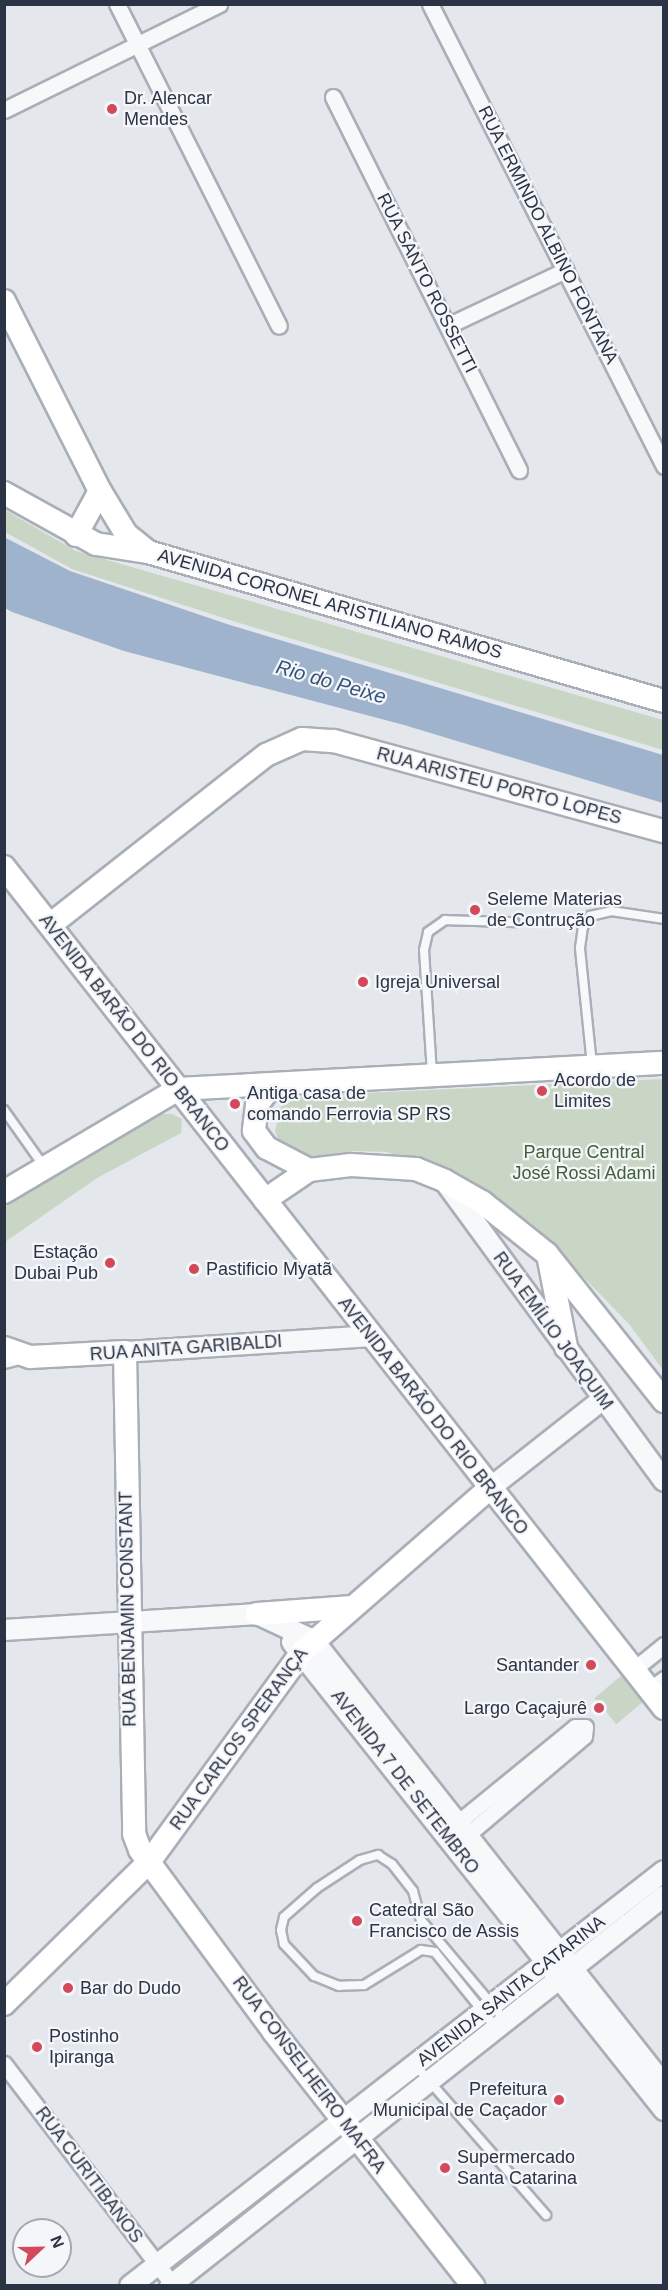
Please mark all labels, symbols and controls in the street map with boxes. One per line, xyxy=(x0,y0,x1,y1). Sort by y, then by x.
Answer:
place label: Dr. Alencar Mendes xyxy=(124,88,213,130)
street label: RUA ERMINDO ALBINO FONTANA xyxy=(473,101,623,369)
marker: Dr. Alencar Mendes xyxy=(105,102,119,116)
street label: RUA SANTO ROSSETTI xyxy=(372,189,482,377)
street label: AVENIDA CORONEL ARISTILIANO RAMOS xyxy=(154,544,506,664)
water label: Rio do Peixe xyxy=(273,655,389,709)
street label: RUA ARISTEU PORTO LOPES xyxy=(373,743,625,829)
place label: Seleme Materias de Contrução xyxy=(487,889,622,932)
marker: Seleme Materias de Contrução xyxy=(468,903,482,917)
street label: AVENIDA BARÃO DO RIO BRANCO xyxy=(34,909,234,1157)
place label: Igreja Universal xyxy=(375,971,500,993)
marker: Igreja Universal xyxy=(356,975,370,989)
place label: Acordo de Limites xyxy=(554,1070,636,1112)
place label: Antiga casa de comando Ferrovia SP RS xyxy=(247,1083,451,1126)
marker: Acordo de Limites xyxy=(535,1084,549,1098)
marker: Antiga casa de comando Ferrovia SP RS xyxy=(228,1097,242,1111)
park label: Parque Central José Rossi Adami xyxy=(512,1142,656,1184)
place label: Estação Dubai Pub xyxy=(14,1242,98,1284)
street label: RUA EMÍLIO JOAQUIM xyxy=(488,1247,618,1415)
marker: Estação Dubai Pub xyxy=(103,1256,117,1270)
place label: Pastificio Myatã xyxy=(206,1258,332,1280)
marker: Pastificio Myatã xyxy=(187,1262,201,1276)
street label: AVENIDA BARÃO DO RIO BRANCO xyxy=(333,1292,533,1540)
street label: RUA ANITA GARIBALDI xyxy=(88,1330,284,1366)
street label: RUA BENJAMIN CONSTANT xyxy=(115,1490,141,1728)
street label: RUA CARLOS SPERANÇA xyxy=(165,1643,313,1835)
place label: Santander xyxy=(496,1654,579,1676)
marker: Santander xyxy=(584,1658,598,1672)
street label: AVENIDA 7 DE SETEMBRO xyxy=(326,1685,484,1879)
place label: Largo Caçajurê xyxy=(464,1697,587,1719)
marker: Largo Caçajurê xyxy=(592,1701,606,1715)
place label: Catedral São Francisco de Assis xyxy=(369,1900,520,1942)
street label: AVENIDA SANTA CATARINA xyxy=(412,1910,610,2072)
marker: Catedral São Francisco de Assis xyxy=(350,1914,364,1928)
street label: RUA CONSELHEIRO MAFRA xyxy=(228,1972,390,2178)
place label: Bar do Dudo xyxy=(80,1977,181,1999)
marker: Bar do Dudo xyxy=(61,1981,75,1995)
place label: Postinho Ipiranga xyxy=(49,2026,119,2068)
marker: Postinho Ipiranga xyxy=(30,2040,44,2054)
place label: Prefeitura Municipal de Caçador xyxy=(373,2079,547,2122)
marker: Prefeitura Municipal de Caçador xyxy=(552,2093,566,2107)
street label: RUA CURITIBANOS xyxy=(30,2102,148,2248)
place label: Supermercado Santa Catarina xyxy=(457,2147,577,2190)
marker: Supermercado Santa Catarina xyxy=(438,2161,452,2175)
north arrow xyxy=(12,2218,72,2278)

